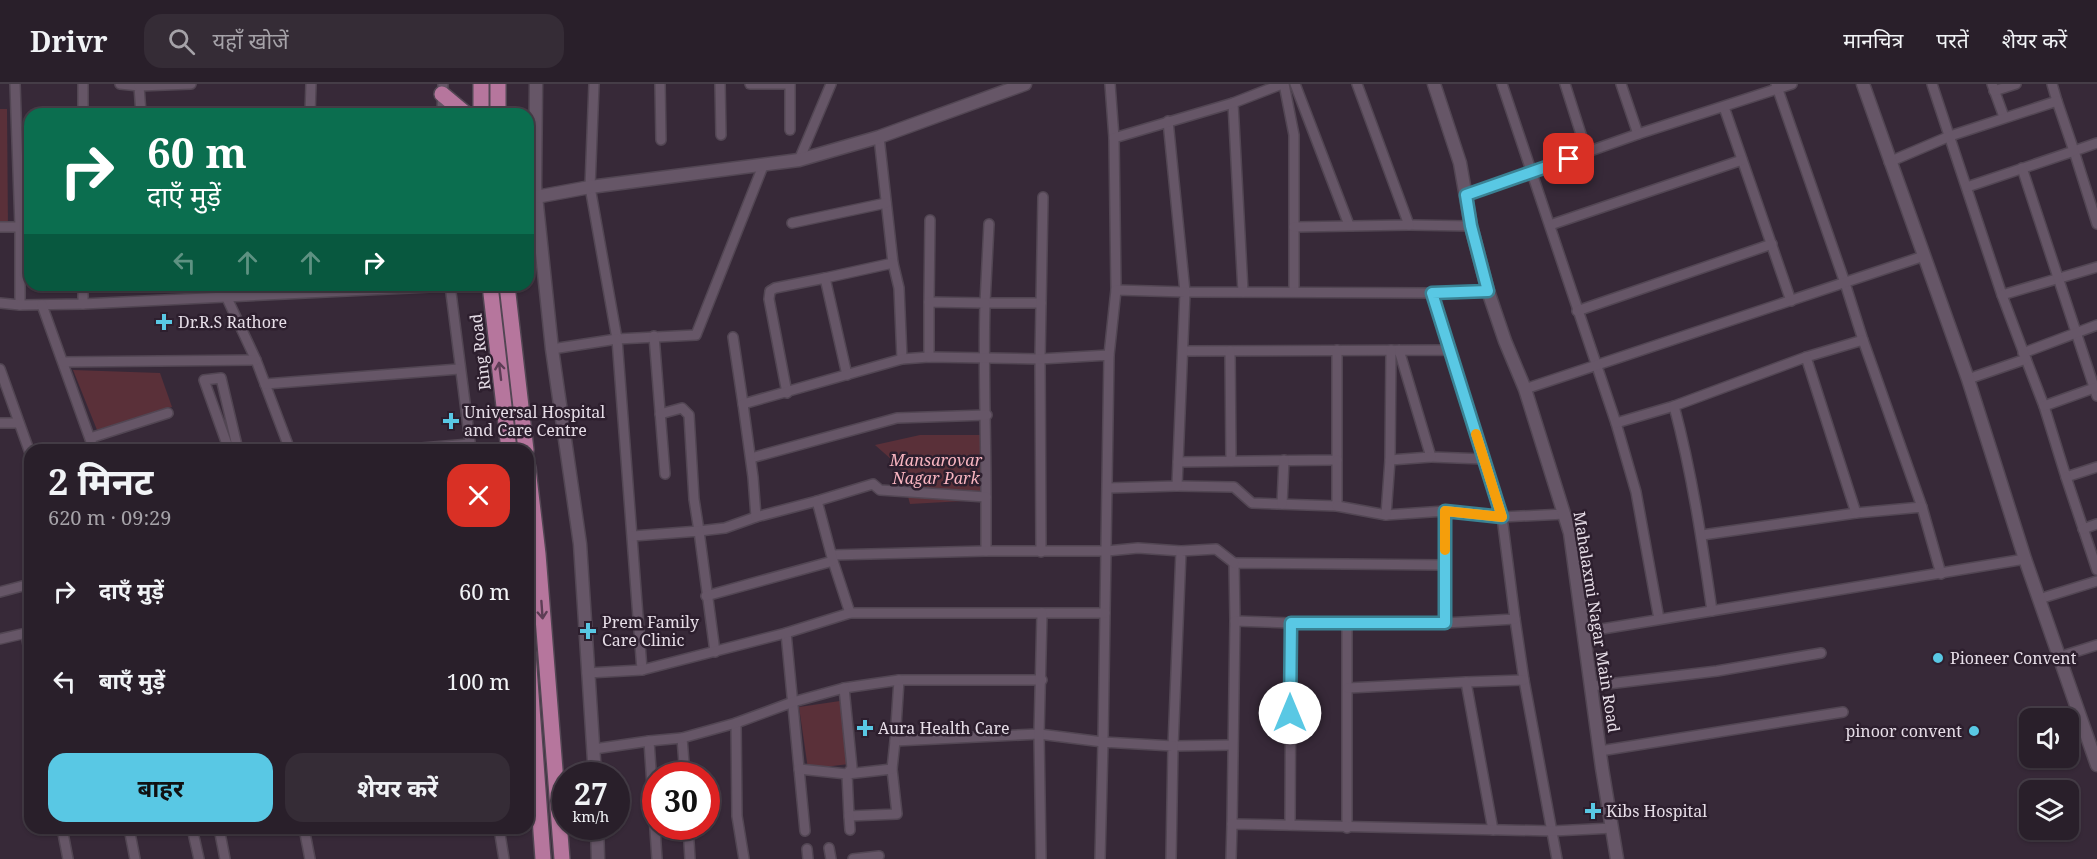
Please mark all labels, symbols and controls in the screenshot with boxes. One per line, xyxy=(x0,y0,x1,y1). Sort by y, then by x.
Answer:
search box xyxy=(144,14,564,68)
text: Drivr xyxy=(30,22,108,60)
icon: search xyxy=(165,25,198,58)
text: यहाँ खोजें xyxy=(213,25,288,55)
text: मानचित्र xyxy=(1843,26,1903,54)
text: परतें xyxy=(1936,26,1969,54)
text: शेयर करें xyxy=(2002,26,2067,54)
text: 60 m xyxy=(147,123,247,180)
icon: right xyxy=(48,132,126,210)
pin xyxy=(1543,133,1594,184)
icon: arrive xyxy=(1552,142,1585,175)
text: दाएँ मुड़ें xyxy=(147,177,221,214)
icon: left xyxy=(168,246,201,279)
icon: ahead xyxy=(231,246,264,279)
icon: ahead xyxy=(294,246,327,279)
icon: right xyxy=(357,246,390,279)
place label: Dr.R.S Rathore xyxy=(178,311,287,333)
street label: Ring Road xyxy=(464,312,496,392)
marker: Dr.R.S Rathore xyxy=(155,313,173,331)
one-way arrow xyxy=(494,362,505,381)
place label: Universal Hospital and Care Centre xyxy=(464,401,605,441)
marker: Universal Hospital and Care Centre xyxy=(442,412,460,430)
park label: Mansarovar Nagar Park xyxy=(889,449,983,489)
text: 2 मिनट xyxy=(48,457,153,506)
button: close xyxy=(447,464,510,527)
text: 620 m · 09:29 xyxy=(48,504,171,531)
street label: Mahalaxmi Nagar Main Road xyxy=(1569,510,1625,734)
icon: right xyxy=(48,575,81,608)
text: दाएँ मुड़ें xyxy=(99,575,164,605)
text: 60 m xyxy=(459,576,510,606)
one-way arrow xyxy=(537,600,548,619)
place label: Prem Family Care Clinic xyxy=(602,611,700,651)
marker: Prem Family Care Clinic xyxy=(579,622,597,640)
place label: Pioneer Convent xyxy=(1950,647,2077,669)
marker: Pioneer Convent xyxy=(1931,651,1945,665)
icon: left xyxy=(48,665,81,698)
text: बाएँ मुड़ें xyxy=(99,665,165,695)
text: 100 m xyxy=(447,666,510,696)
position arrow xyxy=(1258,681,1322,745)
map controls xyxy=(2019,708,2079,840)
button: sound xyxy=(2019,708,2079,768)
place label: Aura Health Care xyxy=(878,717,1010,739)
marker: Aura Health Care xyxy=(856,719,874,737)
place label: pinoor convent xyxy=(1845,720,1962,742)
marker: pinoor convent xyxy=(1967,724,1981,738)
button: बाहर xyxy=(48,753,273,822)
button: शेयर करें xyxy=(285,753,510,822)
speed limit sign: 30 xyxy=(642,762,720,840)
text: 27 xyxy=(574,773,608,814)
button: layers xyxy=(2019,780,2079,840)
place label: Kibs Hospital xyxy=(1606,800,1707,822)
marker: Kibs Hospital xyxy=(1584,802,1602,820)
text: km/h xyxy=(573,806,609,826)

